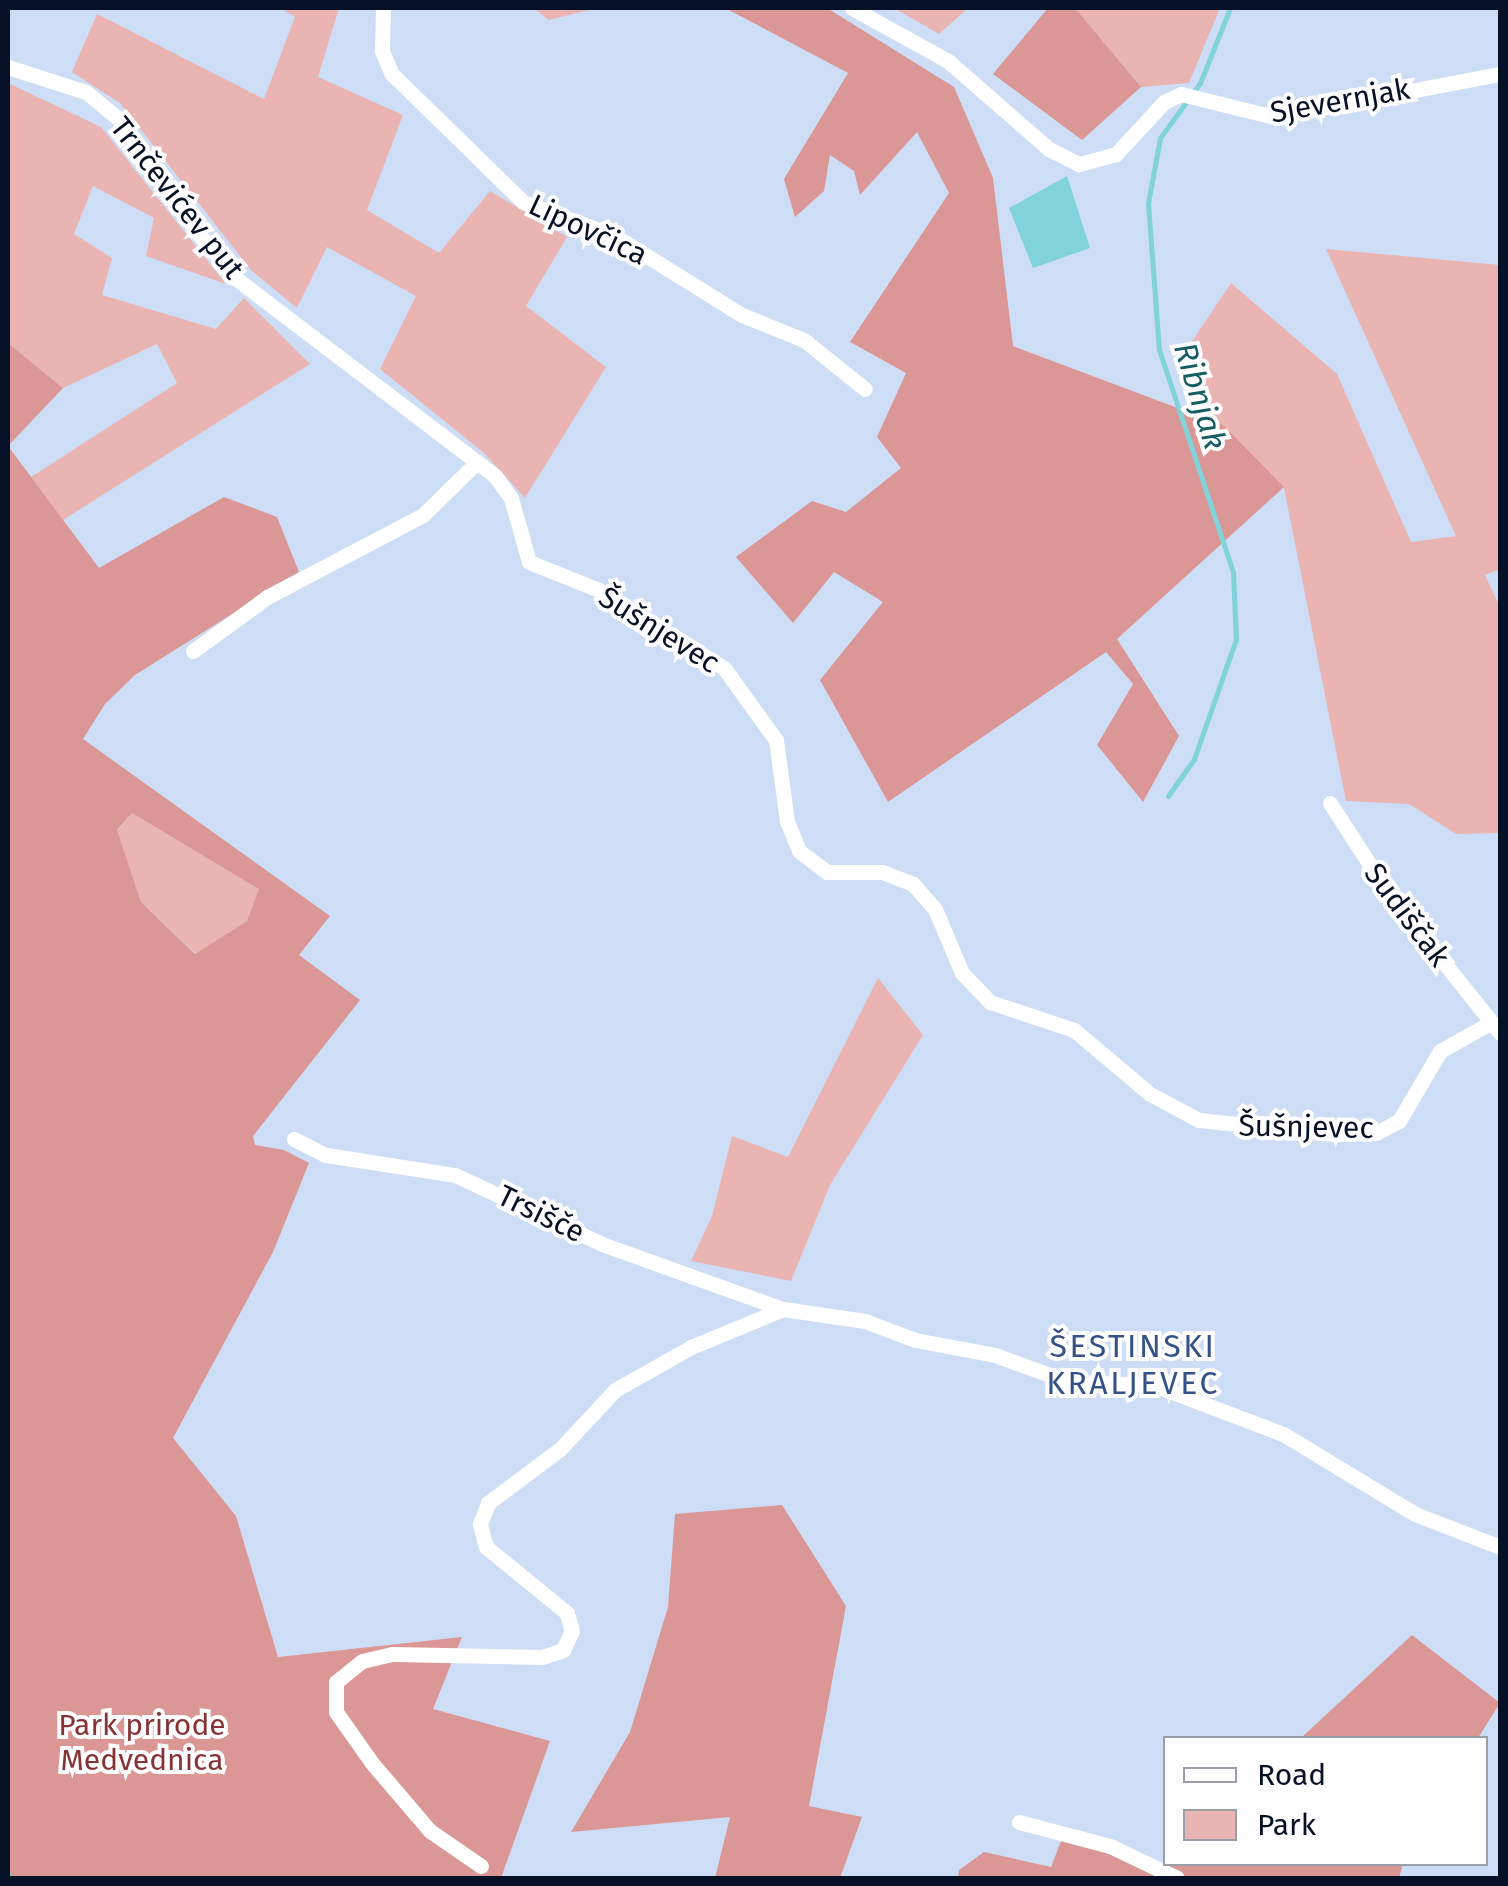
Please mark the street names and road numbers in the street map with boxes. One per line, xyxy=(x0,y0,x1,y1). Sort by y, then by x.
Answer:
street label: Sjevernjak xyxy=(1267,71,1413,131)
street label: Trnčevićev put xyxy=(103,110,251,286)
street label: Lipovčica xyxy=(523,187,653,273)
street label: Šušnjevec xyxy=(592,579,726,681)
street label: Sudiščak xyxy=(1357,856,1457,974)
street label: Šušnjevec xyxy=(1238,1108,1374,1146)
street label: Trsišče xyxy=(492,1178,590,1250)

